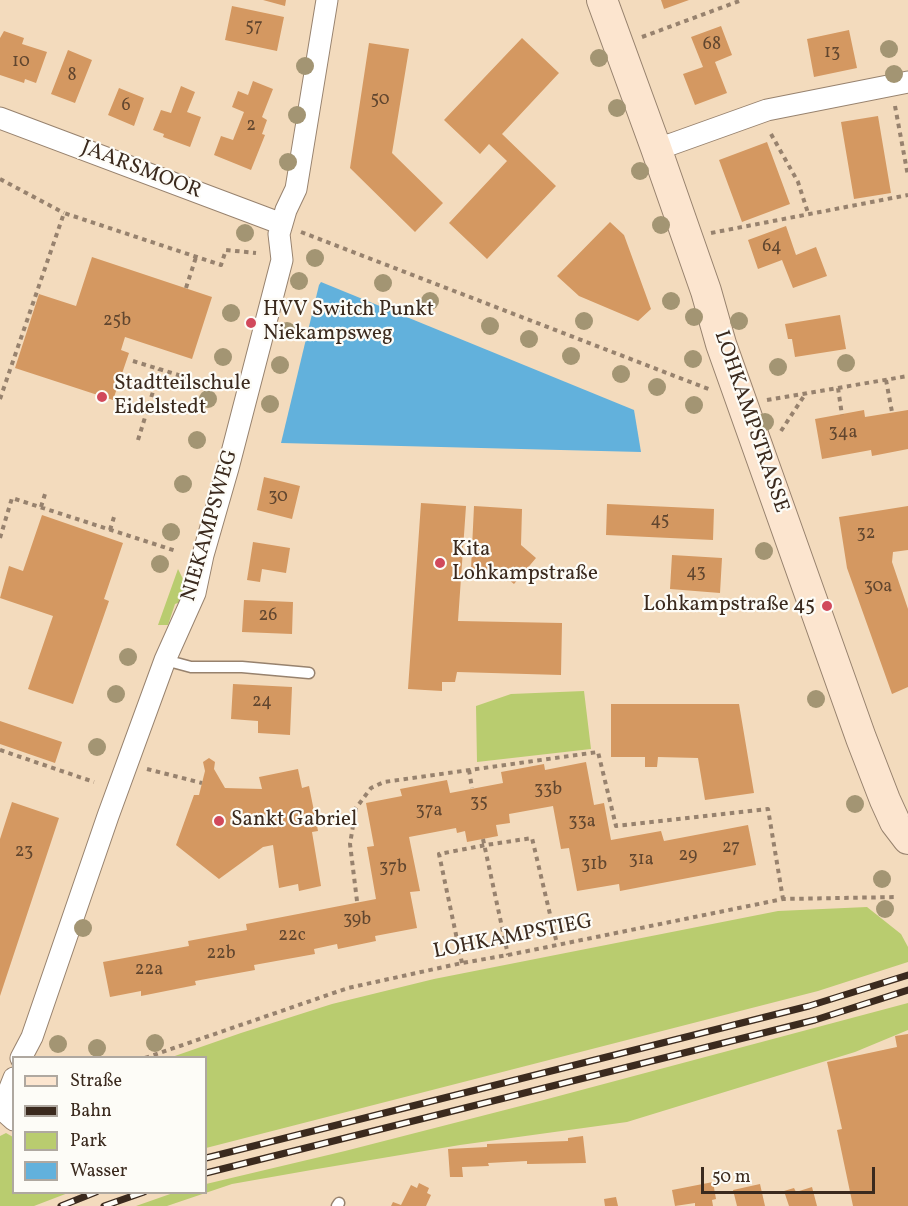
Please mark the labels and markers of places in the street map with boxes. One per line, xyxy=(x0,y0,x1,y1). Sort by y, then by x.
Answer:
place label: HVV Switch Punkt Niekampsweg xyxy=(263,298,434,348)
marker: HVV Switch Punkt Niekampsweg xyxy=(244,316,258,330)
place label: Stadtteilschule Eidelstedt xyxy=(114,372,251,422)
marker: Stadtteilschule Eidelstedt xyxy=(95,390,109,404)
place label: Kita Lohkampstraße xyxy=(452,538,598,588)
marker: Kita Lohkampstraße xyxy=(433,556,447,570)
place label: Lohkampstraße 45 xyxy=(643,593,815,619)
marker: Lohkampstraße 45 xyxy=(820,599,834,613)
place label: Sankt Gabriel xyxy=(231,808,357,834)
marker: Sankt Gabriel xyxy=(212,814,226,828)

